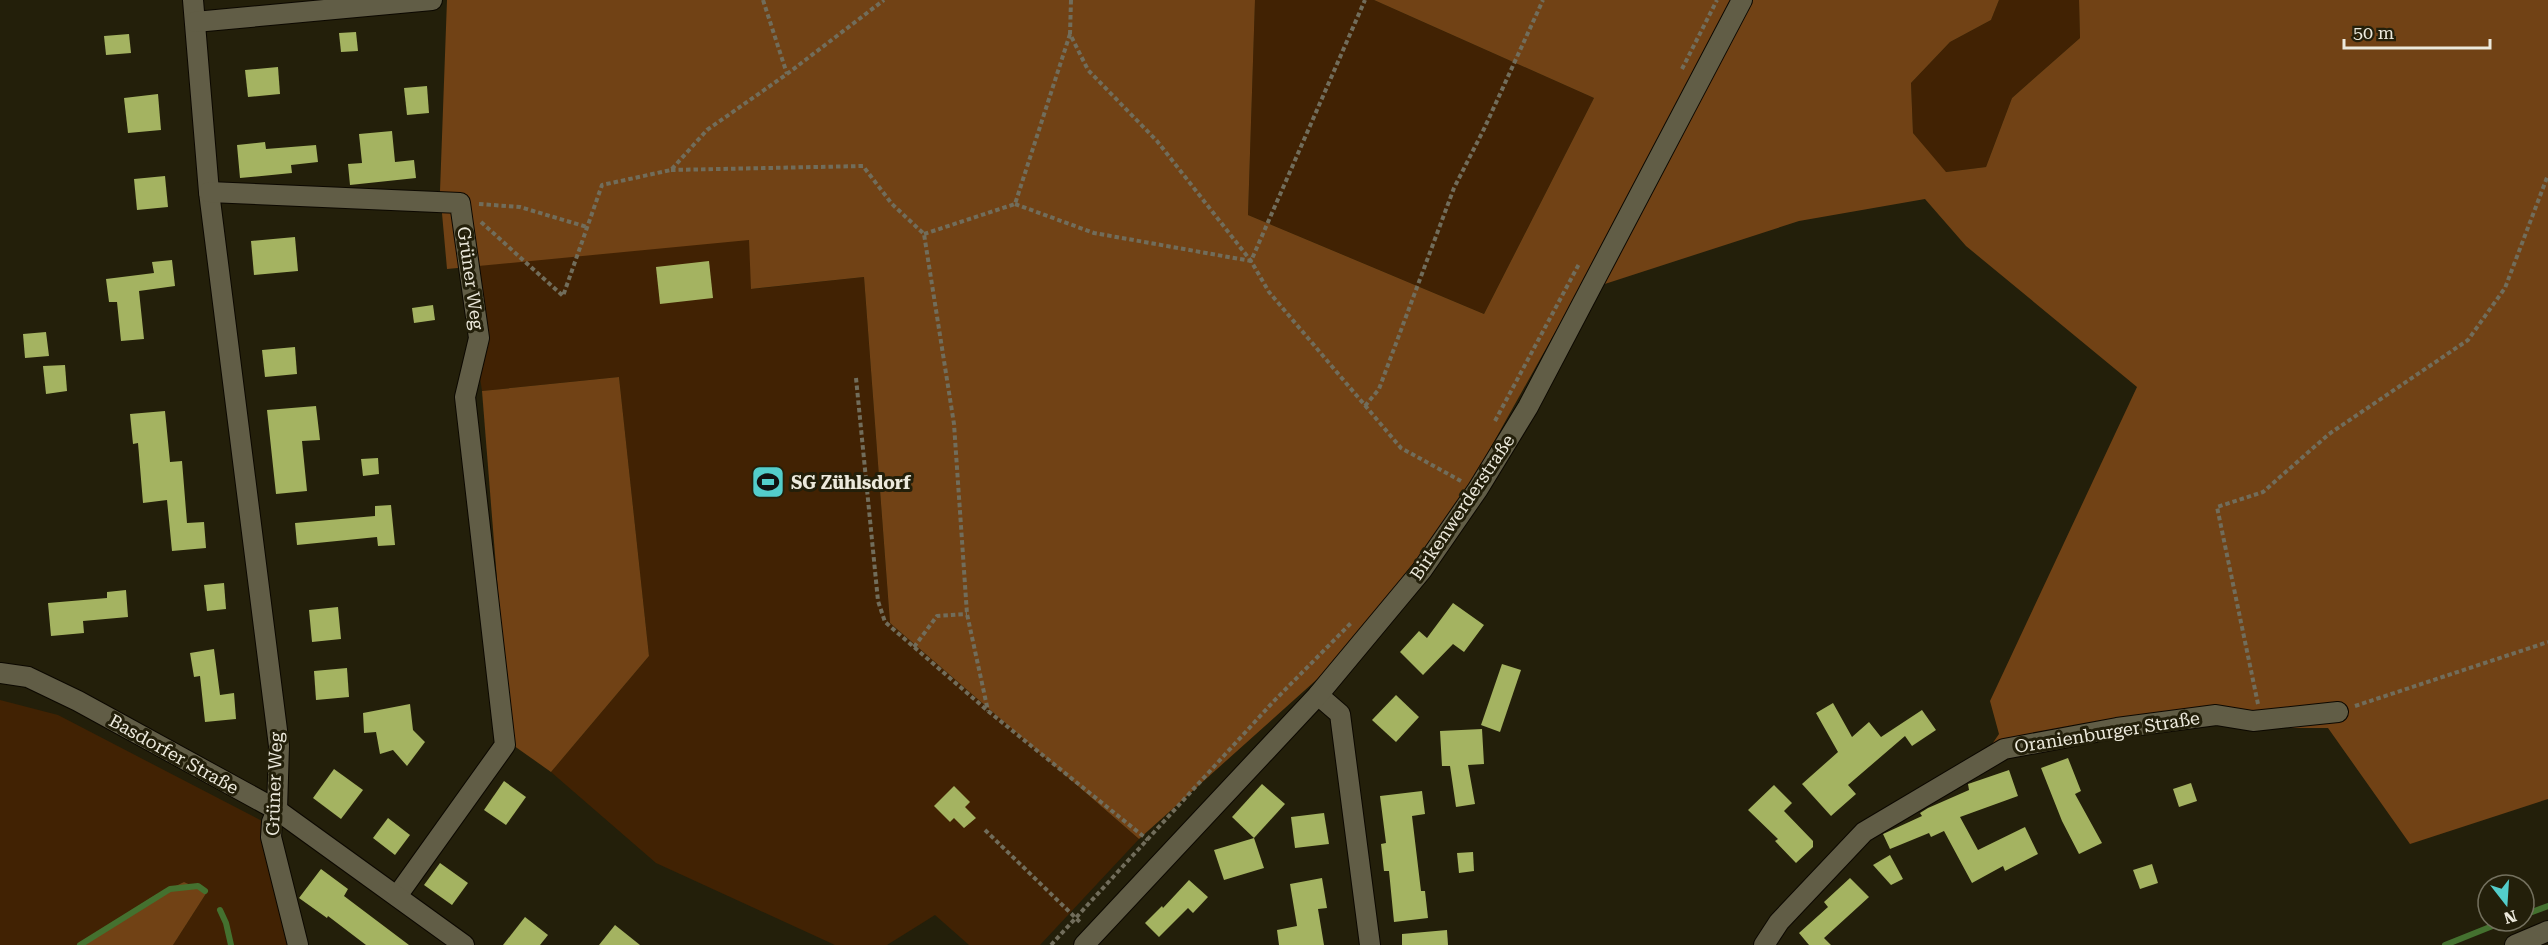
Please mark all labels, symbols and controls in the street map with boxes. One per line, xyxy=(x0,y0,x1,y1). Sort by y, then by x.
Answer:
scale bar xyxy=(2344,12,2490,50)
text: 50 m xyxy=(2353,22,2394,43)
street label: Grüner Weg xyxy=(453,225,489,332)
street label: Birkenwerderstraße xyxy=(1405,430,1519,584)
sports icon: SG Zühlsdorf xyxy=(750,464,786,500)
place label: SG Zühlsdorf xyxy=(791,472,912,493)
street label: Oranienburger Straße xyxy=(2013,707,2201,757)
street label: Basdorfer Straße xyxy=(106,710,243,798)
street label: Grüner Weg xyxy=(262,731,286,836)
north arrow xyxy=(2476,873,2536,933)
text: N xyxy=(2502,906,2519,928)

